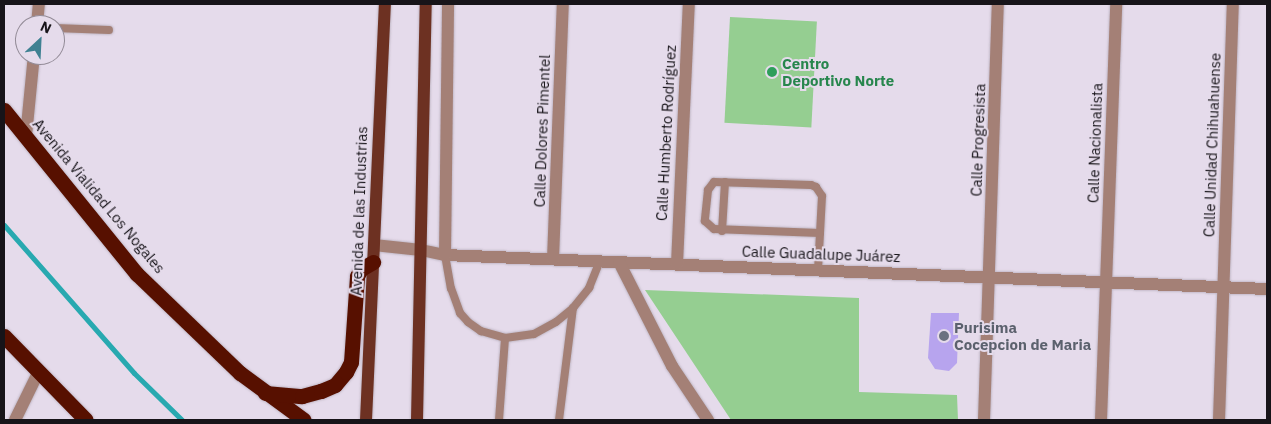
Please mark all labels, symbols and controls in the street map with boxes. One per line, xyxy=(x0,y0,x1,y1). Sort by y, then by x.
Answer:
north arrow xyxy=(15,15,65,65)
text: N xyxy=(38,17,54,38)
street label: Calle Humberto Rodríguez xyxy=(652,45,680,221)
street label: Calle Unidad Chihuahuense xyxy=(1200,52,1224,238)
street label: Calle Dolores Pimentel xyxy=(530,54,554,208)
place label: Centro Deportivo Norte xyxy=(782,54,894,89)
marker: Centro Deportivo Norte xyxy=(766,66,778,78)
street label: Calle Progresista xyxy=(967,83,989,197)
street label: Calle Nacionalista xyxy=(1084,83,1106,203)
street label: Avenida Vialidad Los Nogales xyxy=(29,115,169,277)
street label: Avenida de las Industrias xyxy=(347,126,371,296)
street label: Calle Guadalupe Juárez xyxy=(741,242,901,266)
place label: Purisima Cocepcion de Maria xyxy=(954,318,1091,353)
marker: Purisima Cocepcion de Maria xyxy=(938,330,950,342)

